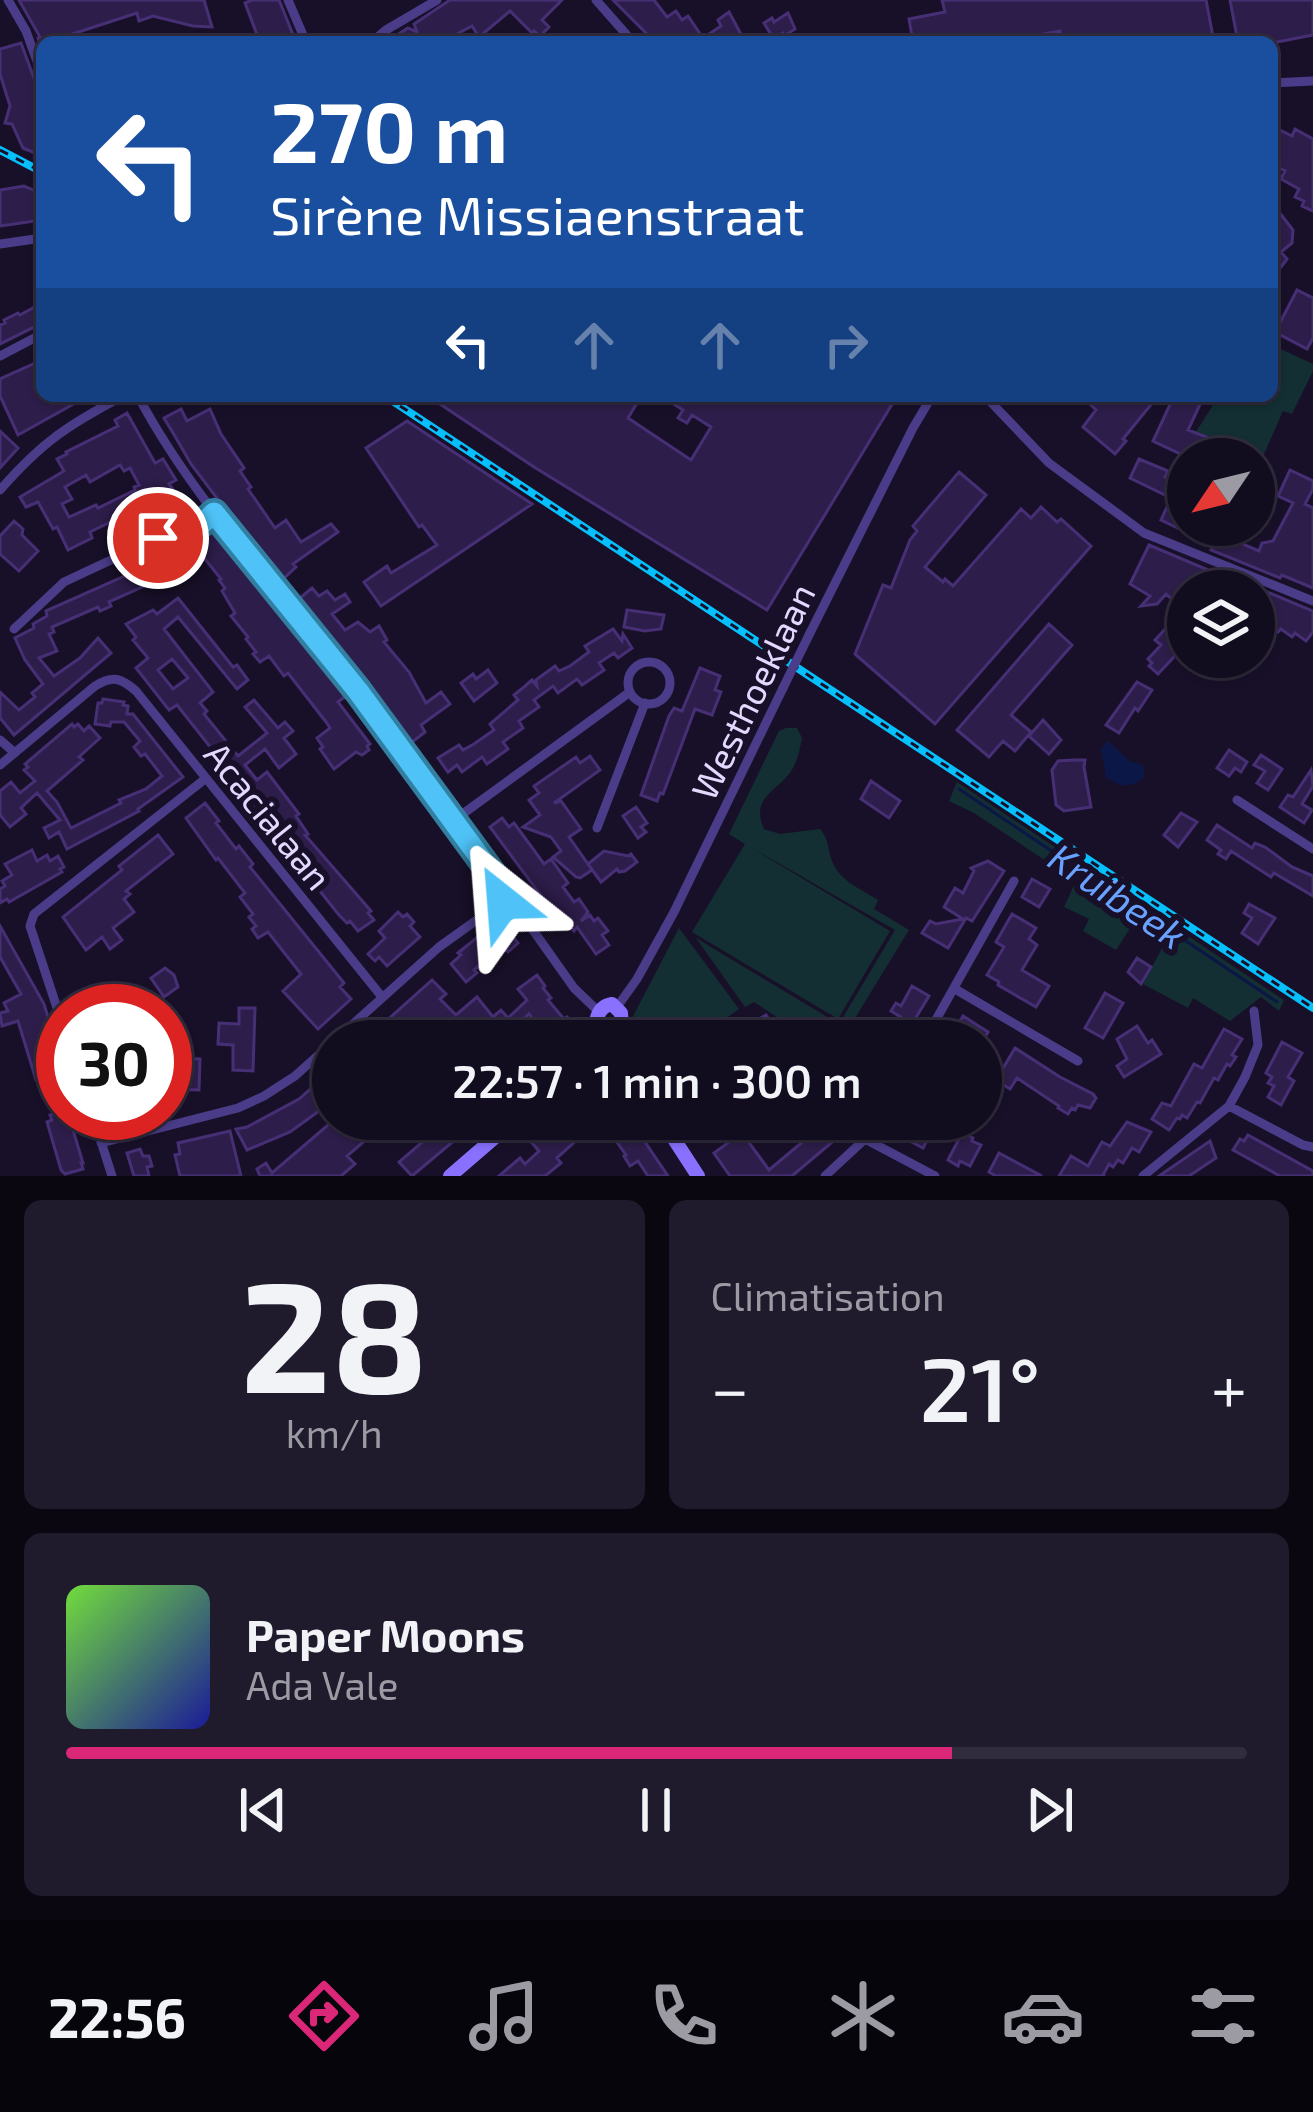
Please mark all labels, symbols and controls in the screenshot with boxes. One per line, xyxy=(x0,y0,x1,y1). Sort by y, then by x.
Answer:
text: 270 m xyxy=(270,79,508,180)
icon: left xyxy=(72,84,228,240)
text: Sirène Missiaenstraat xyxy=(270,181,805,246)
icon: left xyxy=(435,312,501,378)
icon: ahead xyxy=(561,312,627,378)
icon: ahead xyxy=(687,312,753,378)
icon: right xyxy=(813,312,879,378)
north arrow xyxy=(1167,438,1275,546)
map controls xyxy=(1167,438,1275,678)
pin xyxy=(107,487,209,589)
icon: arrive xyxy=(125,505,191,571)
button: layers xyxy=(1167,570,1275,678)
street label: Westhoeklaan xyxy=(681,576,823,806)
street label: Acacialaan xyxy=(197,733,341,897)
water label: Kruibeek xyxy=(1041,832,1195,958)
position arrow xyxy=(440,839,566,965)
speed limit sign: 30 xyxy=(36,984,192,1140)
text: 22:57 · 1 min · 300 m xyxy=(452,1053,862,1107)
text: 28 xyxy=(240,1237,428,1424)
text: Climatisation xyxy=(711,1272,945,1319)
text: 21° xyxy=(919,1332,1040,1440)
text: − xyxy=(711,1347,749,1426)
text: + xyxy=(1211,1347,1247,1426)
text: km/h xyxy=(286,1409,383,1456)
text: Paper Moons xyxy=(246,1607,525,1661)
text: Ada Vale xyxy=(246,1661,398,1708)
icon: previous xyxy=(230,1777,296,1843)
icon: pause xyxy=(623,1777,689,1843)
icon: next xyxy=(1017,1777,1083,1843)
icon: directions xyxy=(282,1974,366,2058)
icon: music xyxy=(462,1974,546,2058)
icon: phone xyxy=(642,1974,726,2058)
icon: climate xyxy=(821,1974,905,2058)
icon: car xyxy=(1001,1974,1085,2058)
icon: filters xyxy=(1181,1974,1265,2058)
text: 22:56 xyxy=(48,1984,186,2049)

